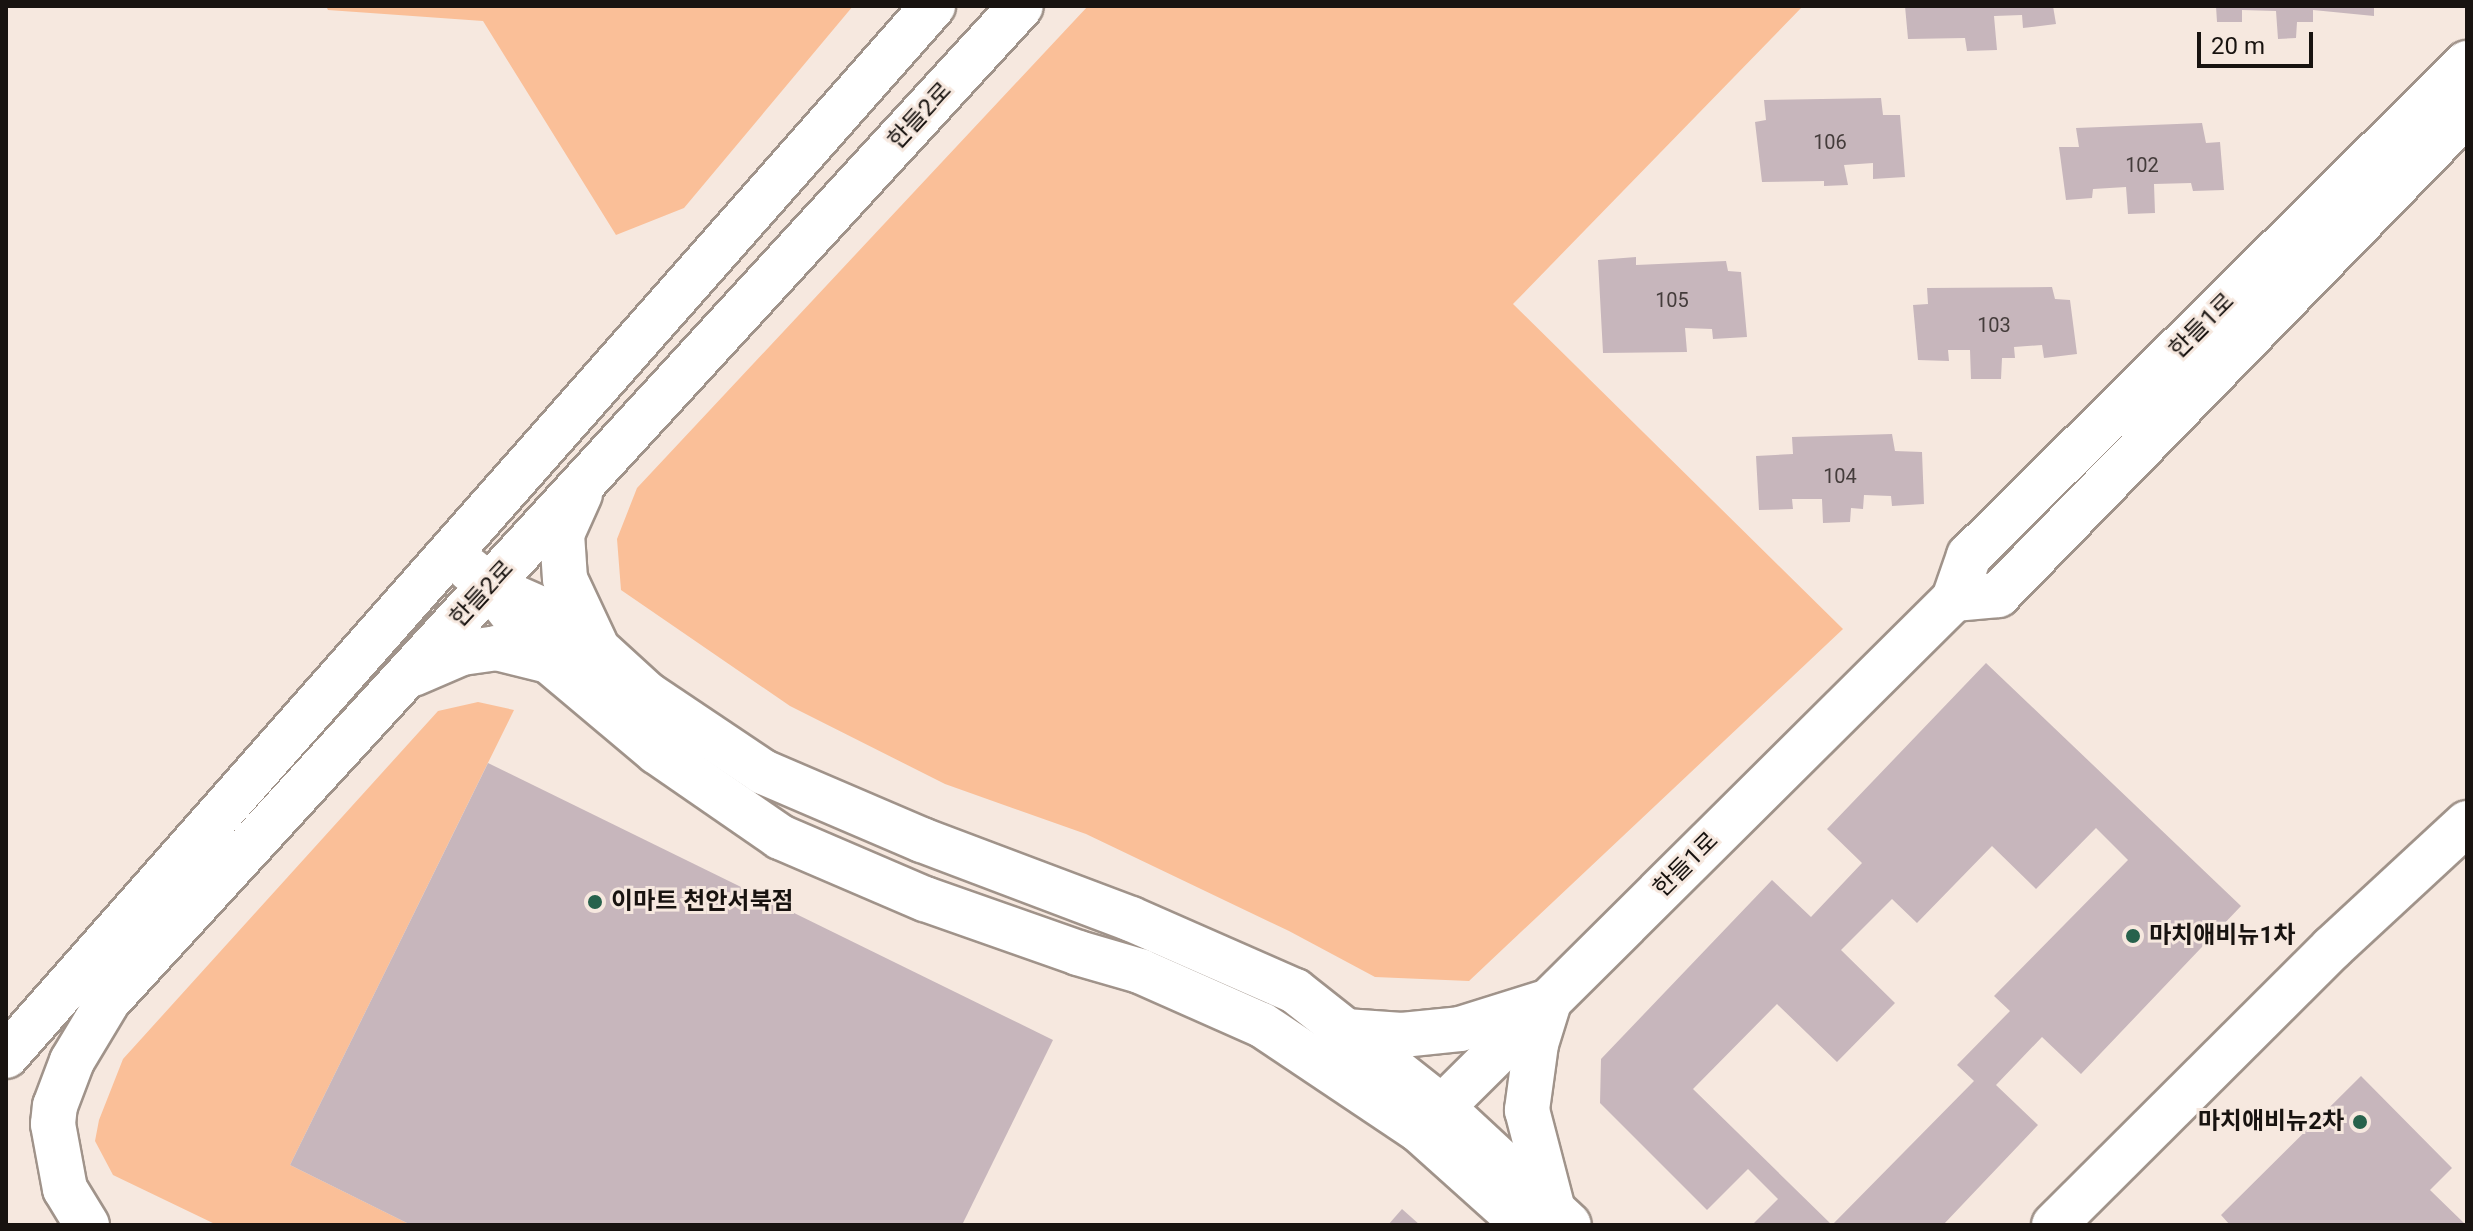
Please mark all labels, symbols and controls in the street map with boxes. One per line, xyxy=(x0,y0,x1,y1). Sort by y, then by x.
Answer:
scale bar xyxy=(2201,16,2317,66)
text: 20 m xyxy=(2211,32,2265,60)
street label: 한들2로 xyxy=(882,77,958,155)
house number: 106 xyxy=(1813,130,1847,154)
house number: 102 xyxy=(2125,153,2159,177)
house number: 105 xyxy=(1655,288,1689,312)
street label: 한들1로 xyxy=(2164,288,2240,364)
house number: 103 xyxy=(1977,313,2011,337)
house number: 104 xyxy=(1823,464,1857,488)
street label: 한들2로 xyxy=(444,555,520,633)
street label: 한들1로 xyxy=(1648,827,1724,903)
place label: 이마트 천안서북점 xyxy=(611,888,794,916)
marker: 이마트 천안서북점 xyxy=(586,893,604,911)
place label: 마치애비뉴1차 xyxy=(2149,922,2295,950)
marker: 마치애비뉴1차 xyxy=(2124,927,2142,945)
place label: 마치애비뉴2차 xyxy=(2198,1108,2344,1136)
marker: 마치애비뉴2차 xyxy=(2351,1113,2369,1131)

